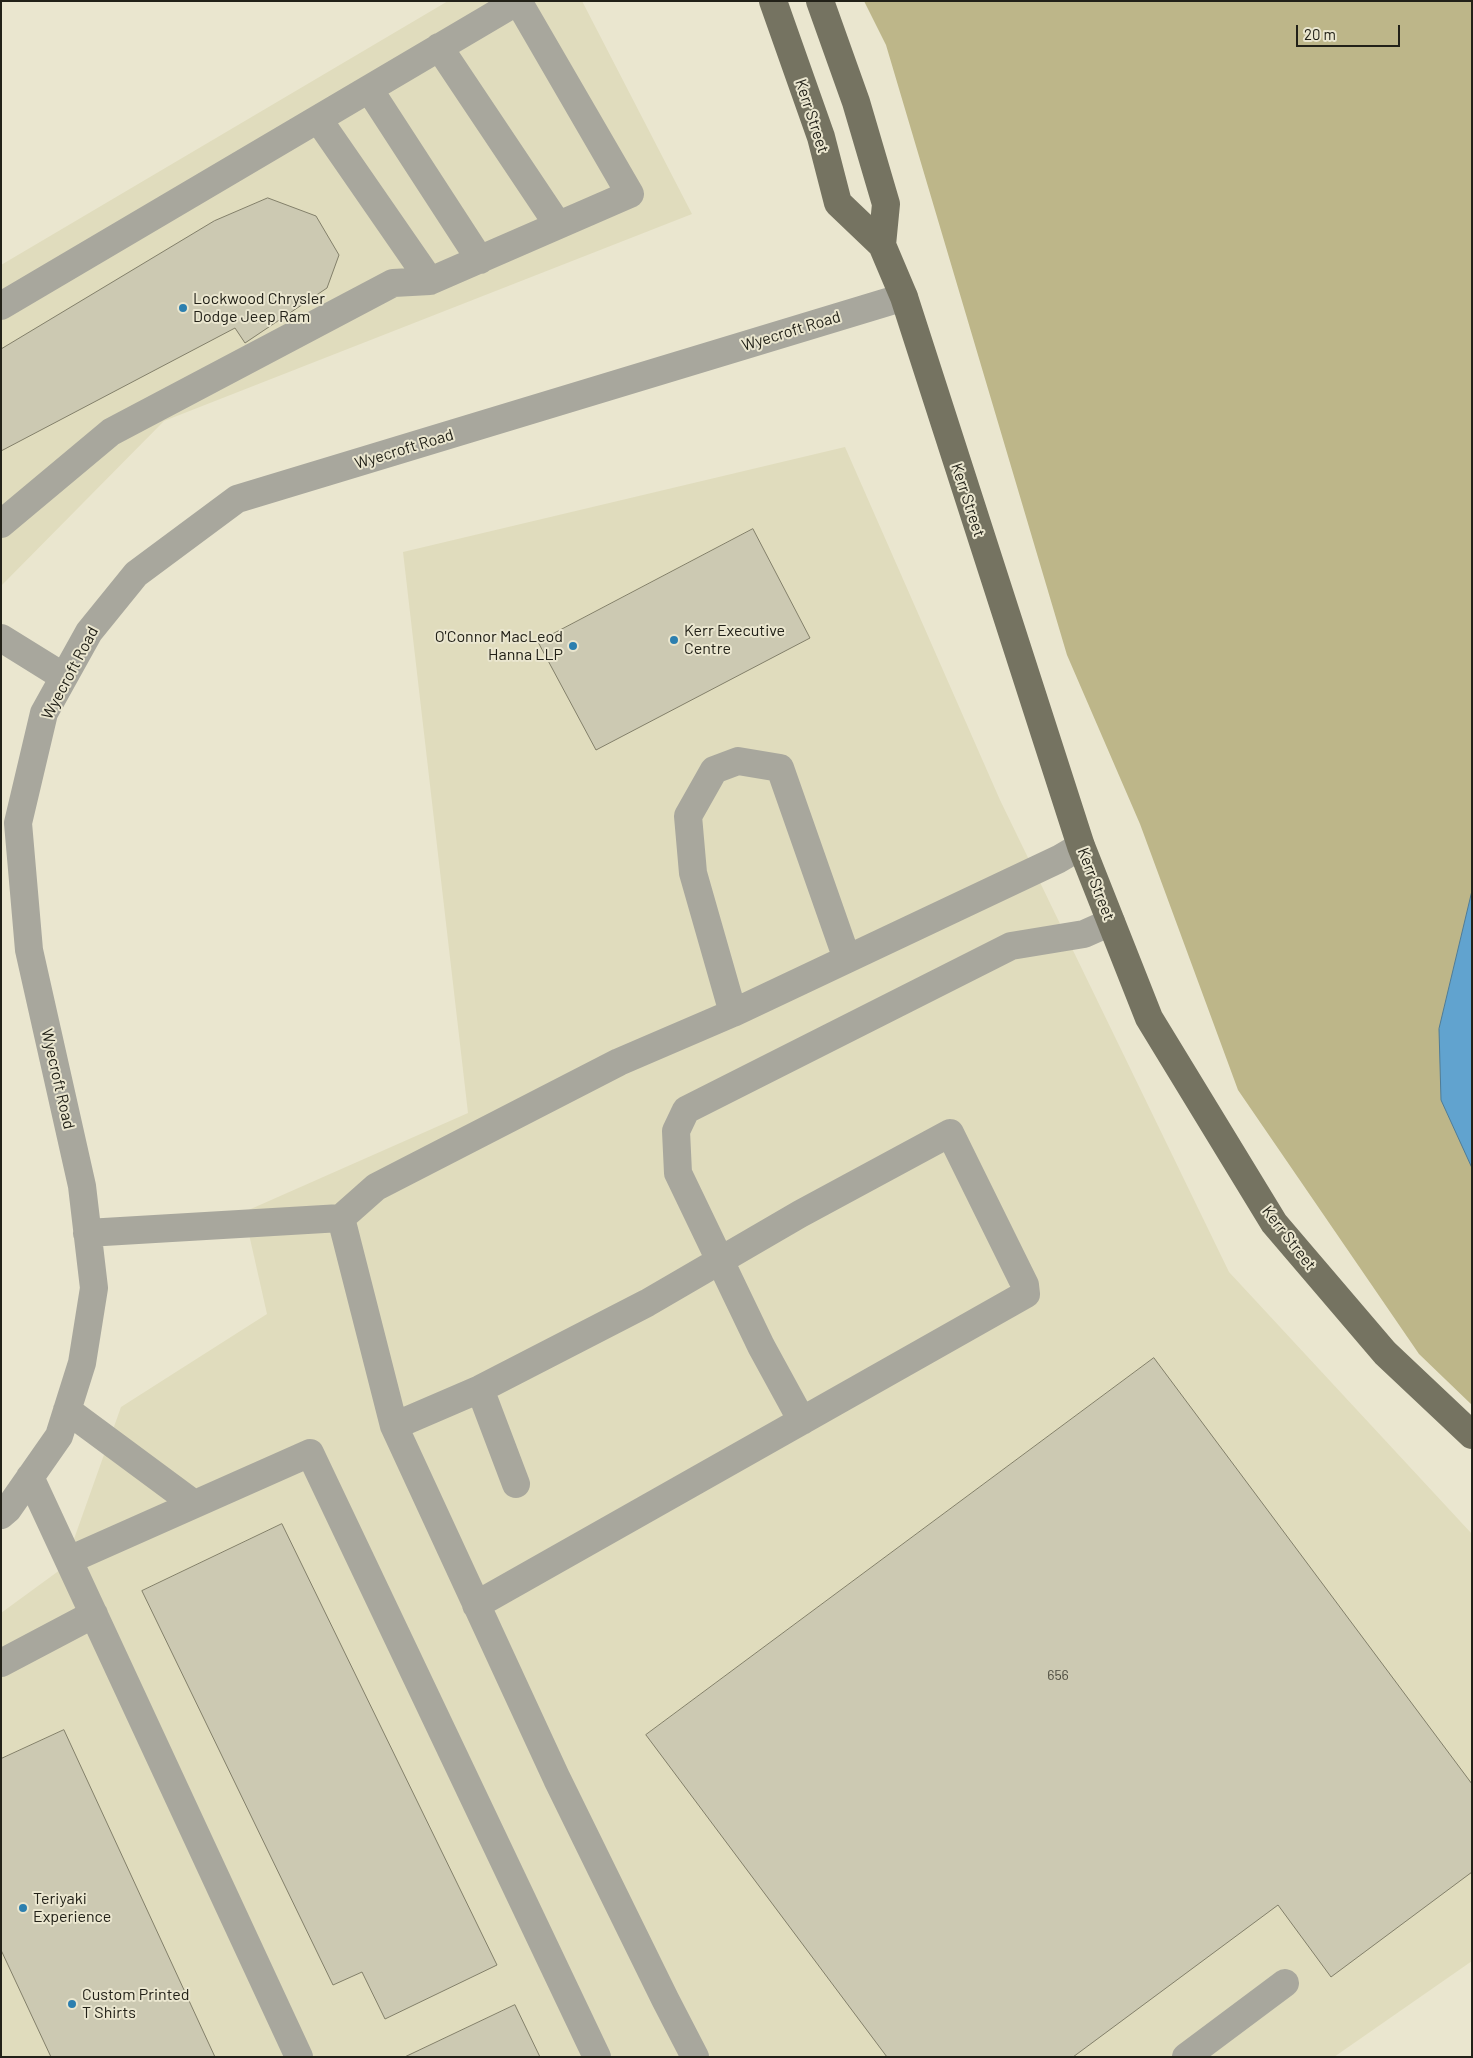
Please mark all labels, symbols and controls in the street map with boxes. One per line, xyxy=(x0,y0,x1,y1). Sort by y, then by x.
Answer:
scale bar xyxy=(1298,15,1402,47)
text: 20 m xyxy=(1304,25,1336,43)
street label: Kerr Street xyxy=(791,77,833,155)
place label: Lockwood Chrysler Dodge Jeep Ram xyxy=(193,289,325,327)
marker: Lockwood Chrysler Dodge Jeep Ram xyxy=(177,302,189,314)
street label: Wyecroft Road xyxy=(739,307,843,355)
street label: Wyecroft Road xyxy=(352,425,456,473)
street label: Kerr Street xyxy=(947,461,989,539)
place label: Kerr Executive Centre xyxy=(684,621,785,659)
street label: Wyecroft Road xyxy=(38,623,102,723)
place label: O'Connor MacLeod Hanna LLP xyxy=(435,627,563,665)
marker: Kerr Executive Centre xyxy=(668,634,680,646)
marker: O'Connor MacLeod Hanna LLP xyxy=(567,640,579,652)
street label: Kerr Street xyxy=(1073,845,1119,923)
street label: Wyecroft Road xyxy=(37,1027,79,1131)
street label: Kerr Street xyxy=(1258,1202,1320,1274)
house number: 656 xyxy=(1047,1667,1069,1683)
place label: Teriyaki Experience xyxy=(33,1889,111,1927)
marker: Teriyaki Experience xyxy=(17,1902,29,1914)
place label: Custom Printed T Shirts xyxy=(82,1985,190,2023)
marker: Custom Printed T Shirts xyxy=(66,1998,78,2010)

